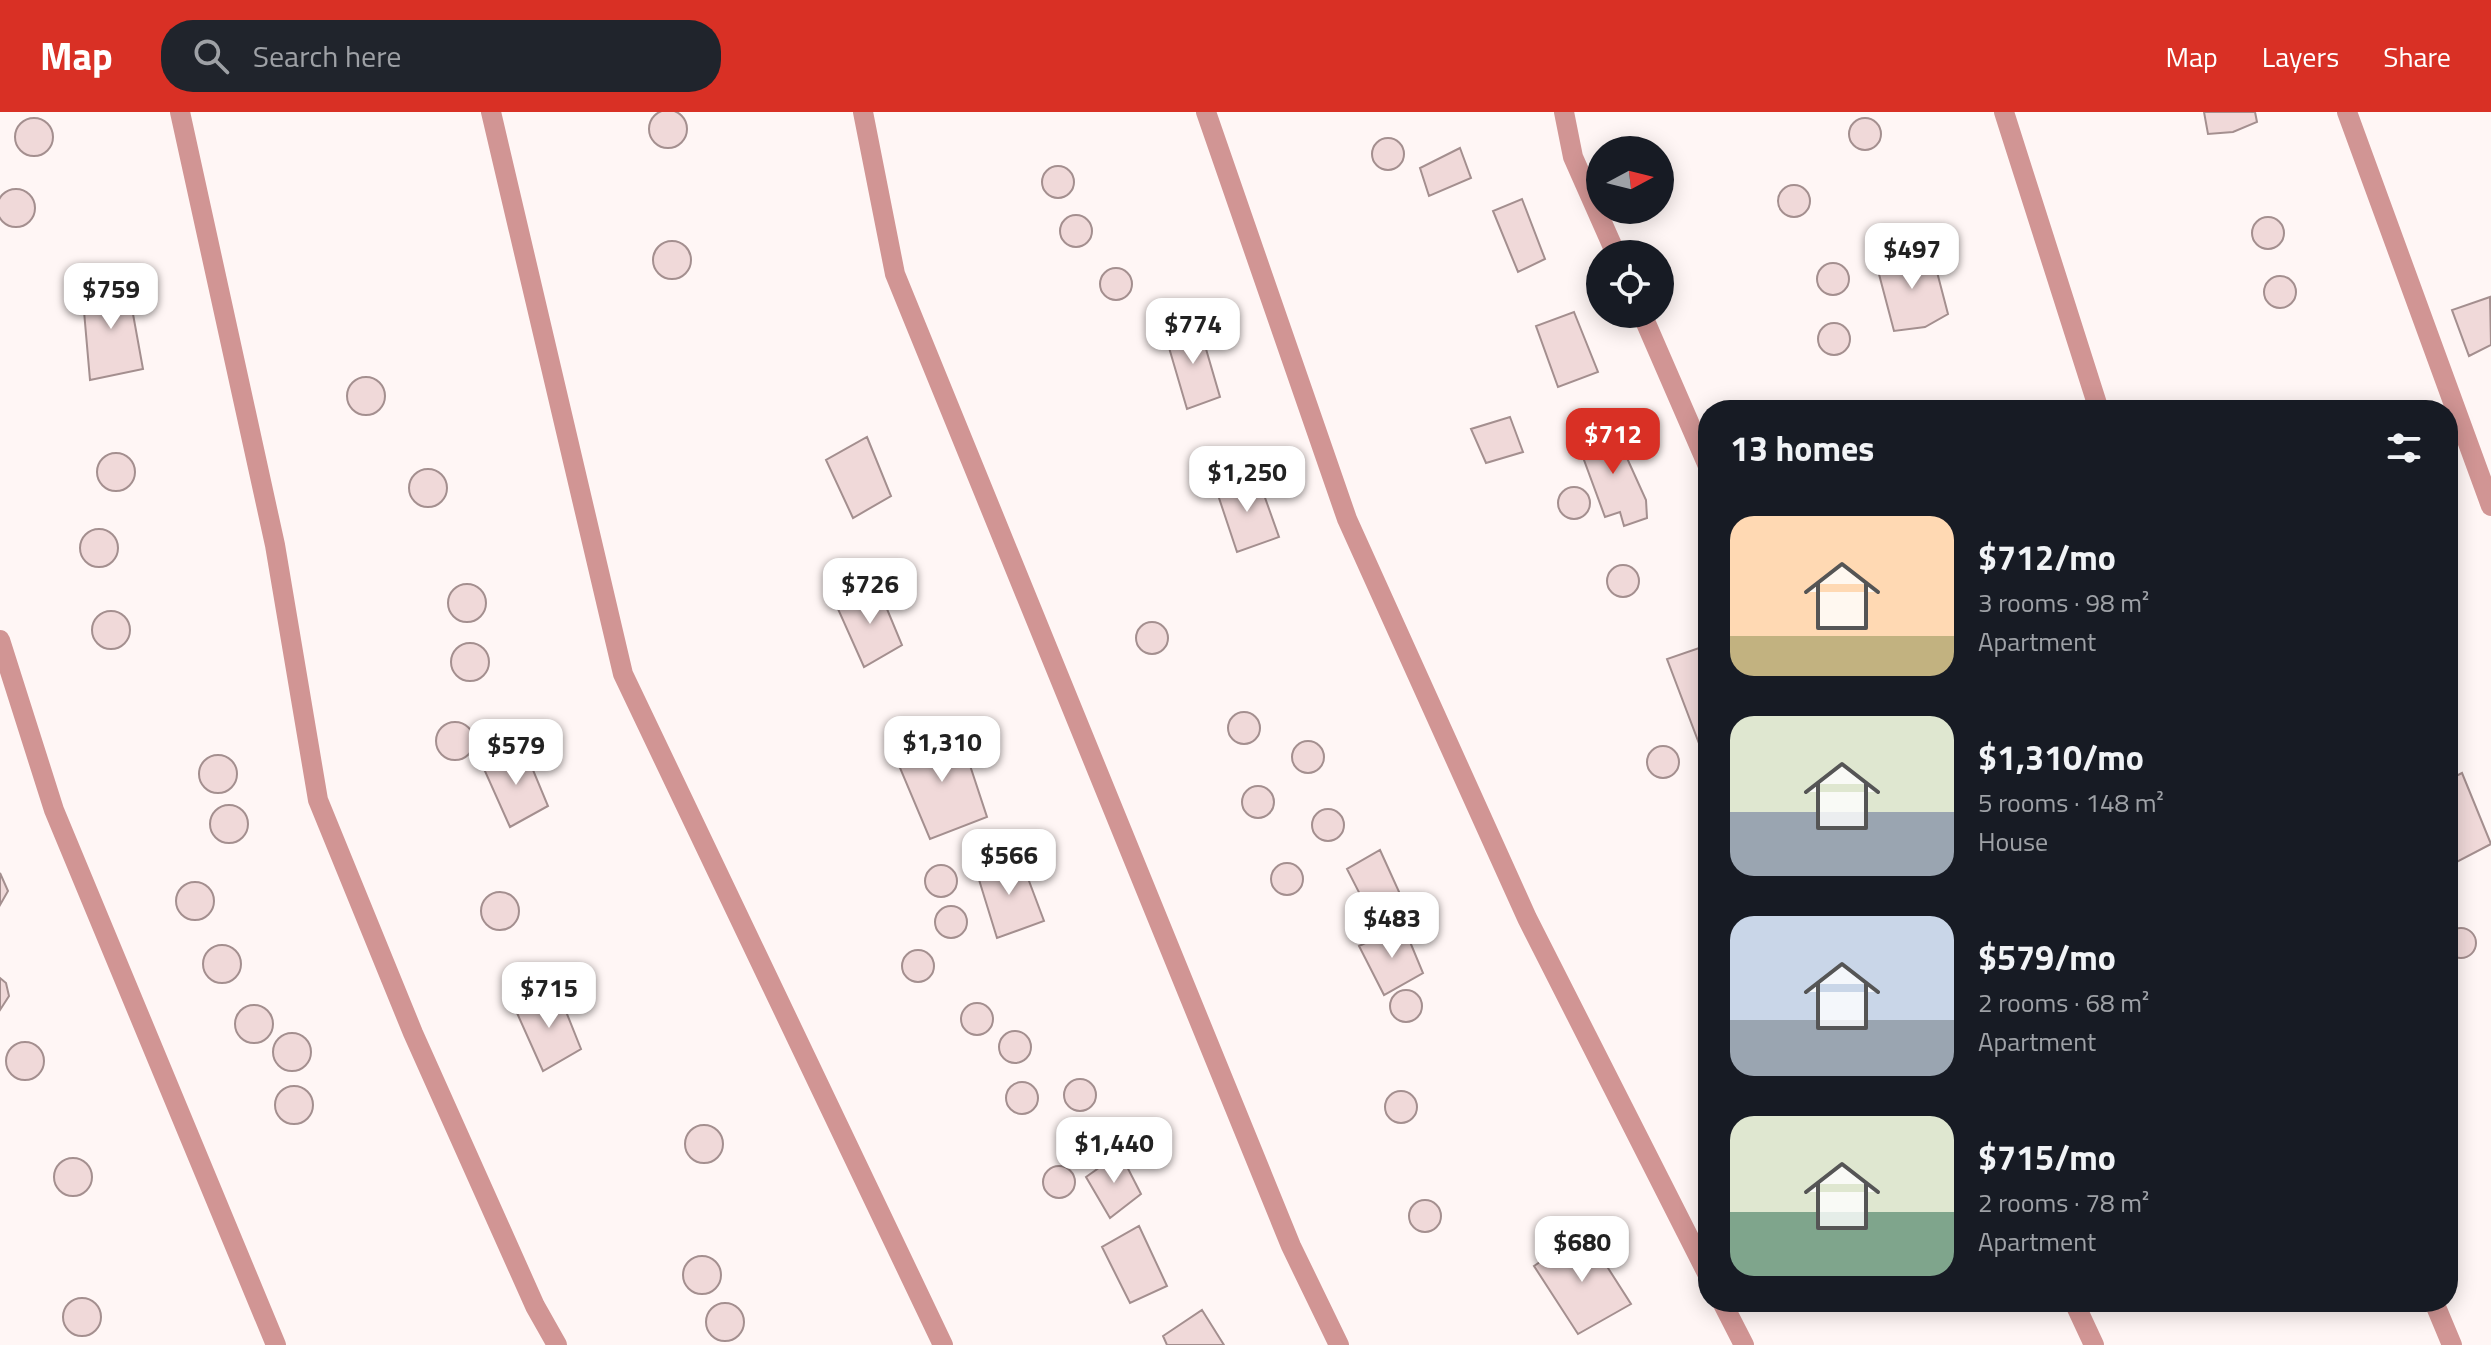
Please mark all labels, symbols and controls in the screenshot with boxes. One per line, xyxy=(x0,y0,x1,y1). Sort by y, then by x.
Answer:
search box xyxy=(161,20,721,92)
text: Map xyxy=(40,27,113,85)
text: Search here xyxy=(253,33,402,79)
icon: search xyxy=(189,34,233,78)
text: Map xyxy=(2165,35,2218,78)
text: Layers xyxy=(2262,35,2339,78)
text: Share xyxy=(2383,35,2451,78)
north arrow xyxy=(1586,136,1674,224)
map controls xyxy=(1586,136,1674,328)
pin: $497 xyxy=(1865,223,1959,291)
text: $497 xyxy=(1883,229,1941,268)
button: locate xyxy=(1586,240,1674,328)
pin: $759 xyxy=(64,263,158,331)
text: $759 xyxy=(82,269,140,308)
pin: $774 xyxy=(1146,298,1240,366)
text: $774 xyxy=(1164,304,1222,343)
pin: $712 xyxy=(1566,408,1660,476)
text: $712 xyxy=(1584,414,1642,453)
text: 13 homes xyxy=(1730,422,1874,474)
icon: filters xyxy=(2382,426,2426,470)
pin: $1,250 xyxy=(1182,446,1312,514)
text: $1,250 xyxy=(1207,452,1287,491)
text: $712/mo xyxy=(1978,531,2116,583)
icon: home xyxy=(1794,548,1890,644)
pin: $726 xyxy=(823,558,917,626)
text: $726 xyxy=(841,564,899,603)
text: 3 rooms · 98 m² xyxy=(1978,583,2149,622)
text: Apartment xyxy=(1978,622,2096,661)
pin: $1,310 xyxy=(877,716,1007,784)
pin: $579 xyxy=(469,719,563,787)
text: $1,310 xyxy=(902,722,982,761)
text: $579 xyxy=(487,725,545,764)
text: $1,310/mo xyxy=(1978,731,2144,783)
icon: home xyxy=(1794,748,1890,844)
text: 5 rooms · 148 m² xyxy=(1978,783,2164,822)
text: House xyxy=(1978,822,2048,861)
pin: $566 xyxy=(962,829,1056,897)
text: $566 xyxy=(980,835,1038,874)
pin: $483 xyxy=(1345,892,1439,960)
text: $483 xyxy=(1363,898,1421,937)
text: $579/mo xyxy=(1978,931,2116,983)
icon: home xyxy=(1794,948,1890,1044)
pin: $715 xyxy=(502,962,596,1030)
text: $715 xyxy=(520,968,578,1007)
text: 2 rooms · 68 m² xyxy=(1978,983,2149,1022)
text: Apartment xyxy=(1978,1022,2096,1061)
pin: $1,440 xyxy=(1049,1117,1179,1185)
text: $1,440 xyxy=(1074,1123,1154,1162)
text: $715/mo xyxy=(1978,1131,2116,1183)
icon: home xyxy=(1794,1148,1890,1244)
text: 2 rooms · 78 m² xyxy=(1978,1183,2149,1222)
pin: $680 xyxy=(1535,1216,1629,1284)
text: $680 xyxy=(1553,1222,1611,1261)
text: Apartment xyxy=(1978,1222,2096,1261)

